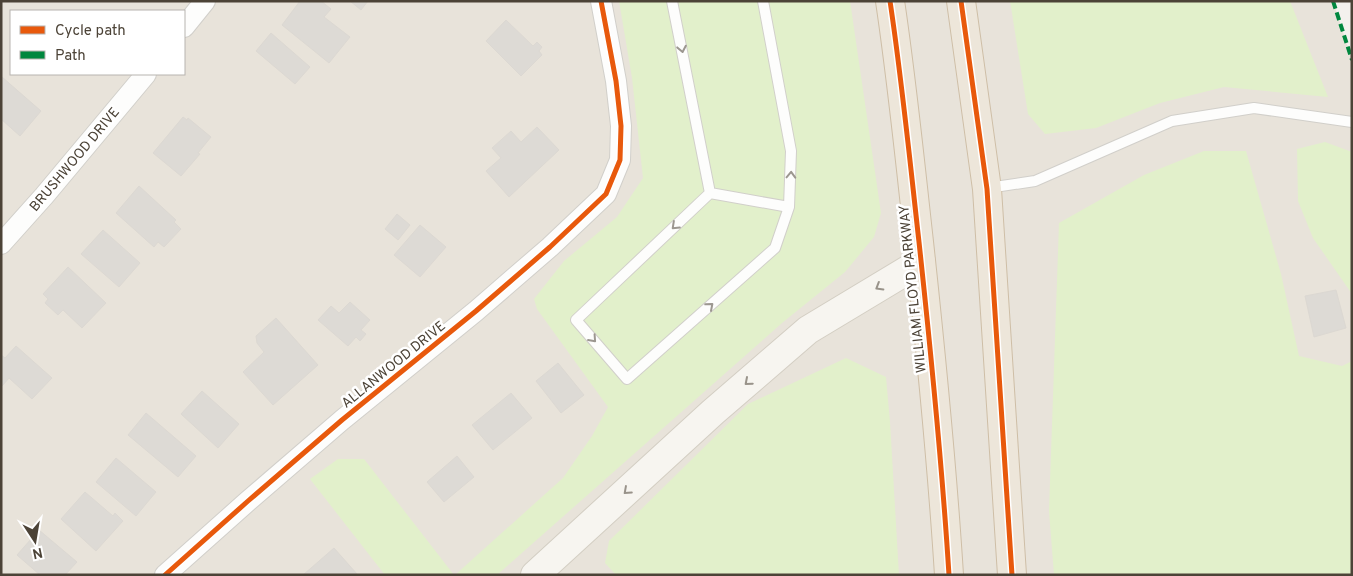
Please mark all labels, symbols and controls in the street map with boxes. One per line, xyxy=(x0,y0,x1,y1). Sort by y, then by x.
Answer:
legend xyxy=(10,10,185,75)
text: Cycle path xyxy=(55,22,126,41)
one-way arrow xyxy=(676,45,686,53)
text: Path xyxy=(55,47,86,66)
street label: BRUSHWOOD DRIVE xyxy=(27,104,124,216)
one-way arrow xyxy=(785,171,796,179)
street label: WILLIAM FLOYD PARKWAY xyxy=(896,204,931,374)
one-way arrow xyxy=(671,220,680,229)
one-way arrow xyxy=(876,281,885,291)
one-way arrow xyxy=(704,303,713,312)
street label: ALLANWOOD DRIVE xyxy=(338,318,449,412)
one-way arrow xyxy=(587,334,596,343)
one-way arrow xyxy=(745,377,754,385)
one-way arrow xyxy=(624,485,633,494)
north arrow xyxy=(10,516,60,566)
text: N xyxy=(31,543,44,562)

